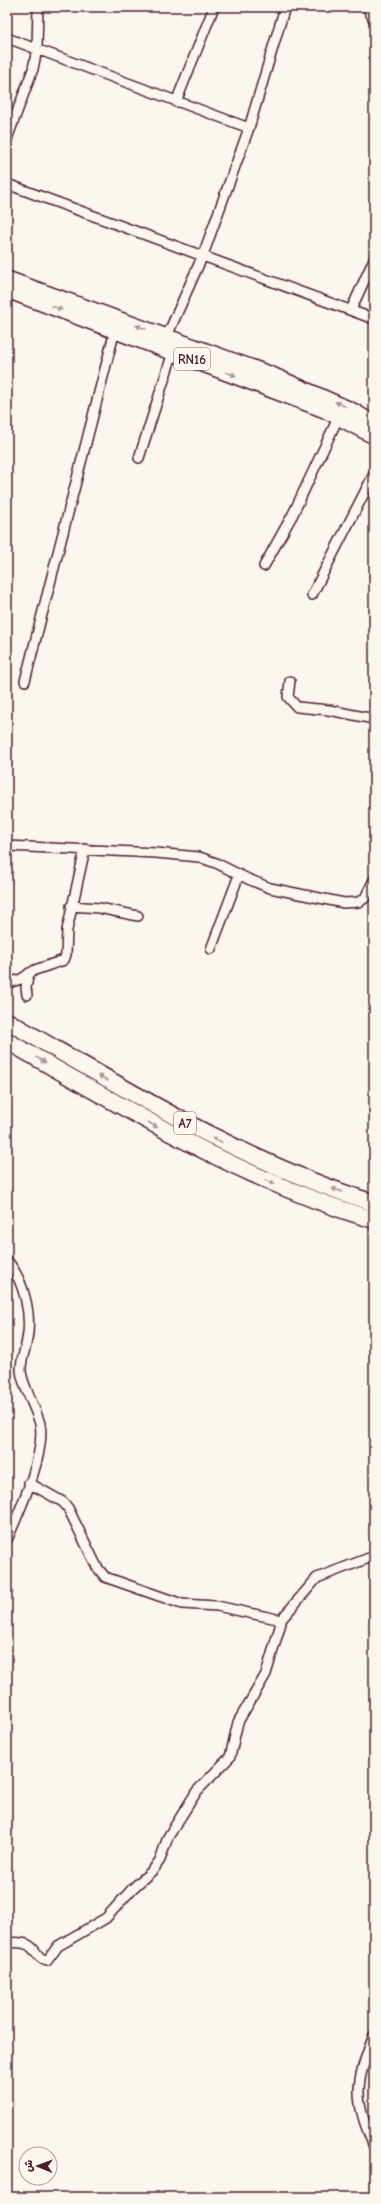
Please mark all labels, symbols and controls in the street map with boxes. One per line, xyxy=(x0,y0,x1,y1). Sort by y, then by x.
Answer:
one-way arrow xyxy=(51,306,63,312)
one-way arrow xyxy=(134,323,146,329)
road number: RN16 xyxy=(174,348,210,370)
one-way arrow xyxy=(225,371,237,377)
one-way arrow xyxy=(334,401,346,408)
one-way arrow xyxy=(35,1056,47,1063)
one-way arrow xyxy=(97,1074,109,1081)
road number: A7 xyxy=(174,1112,196,1134)
one-way arrow xyxy=(148,1121,159,1128)
one-way arrow xyxy=(212,1137,223,1143)
one-way arrow xyxy=(264,1179,276,1186)
one-way arrow xyxy=(331,1187,343,1193)
north arrow xyxy=(18,2146,58,2186)
text: ش xyxy=(22,2160,35,2172)

